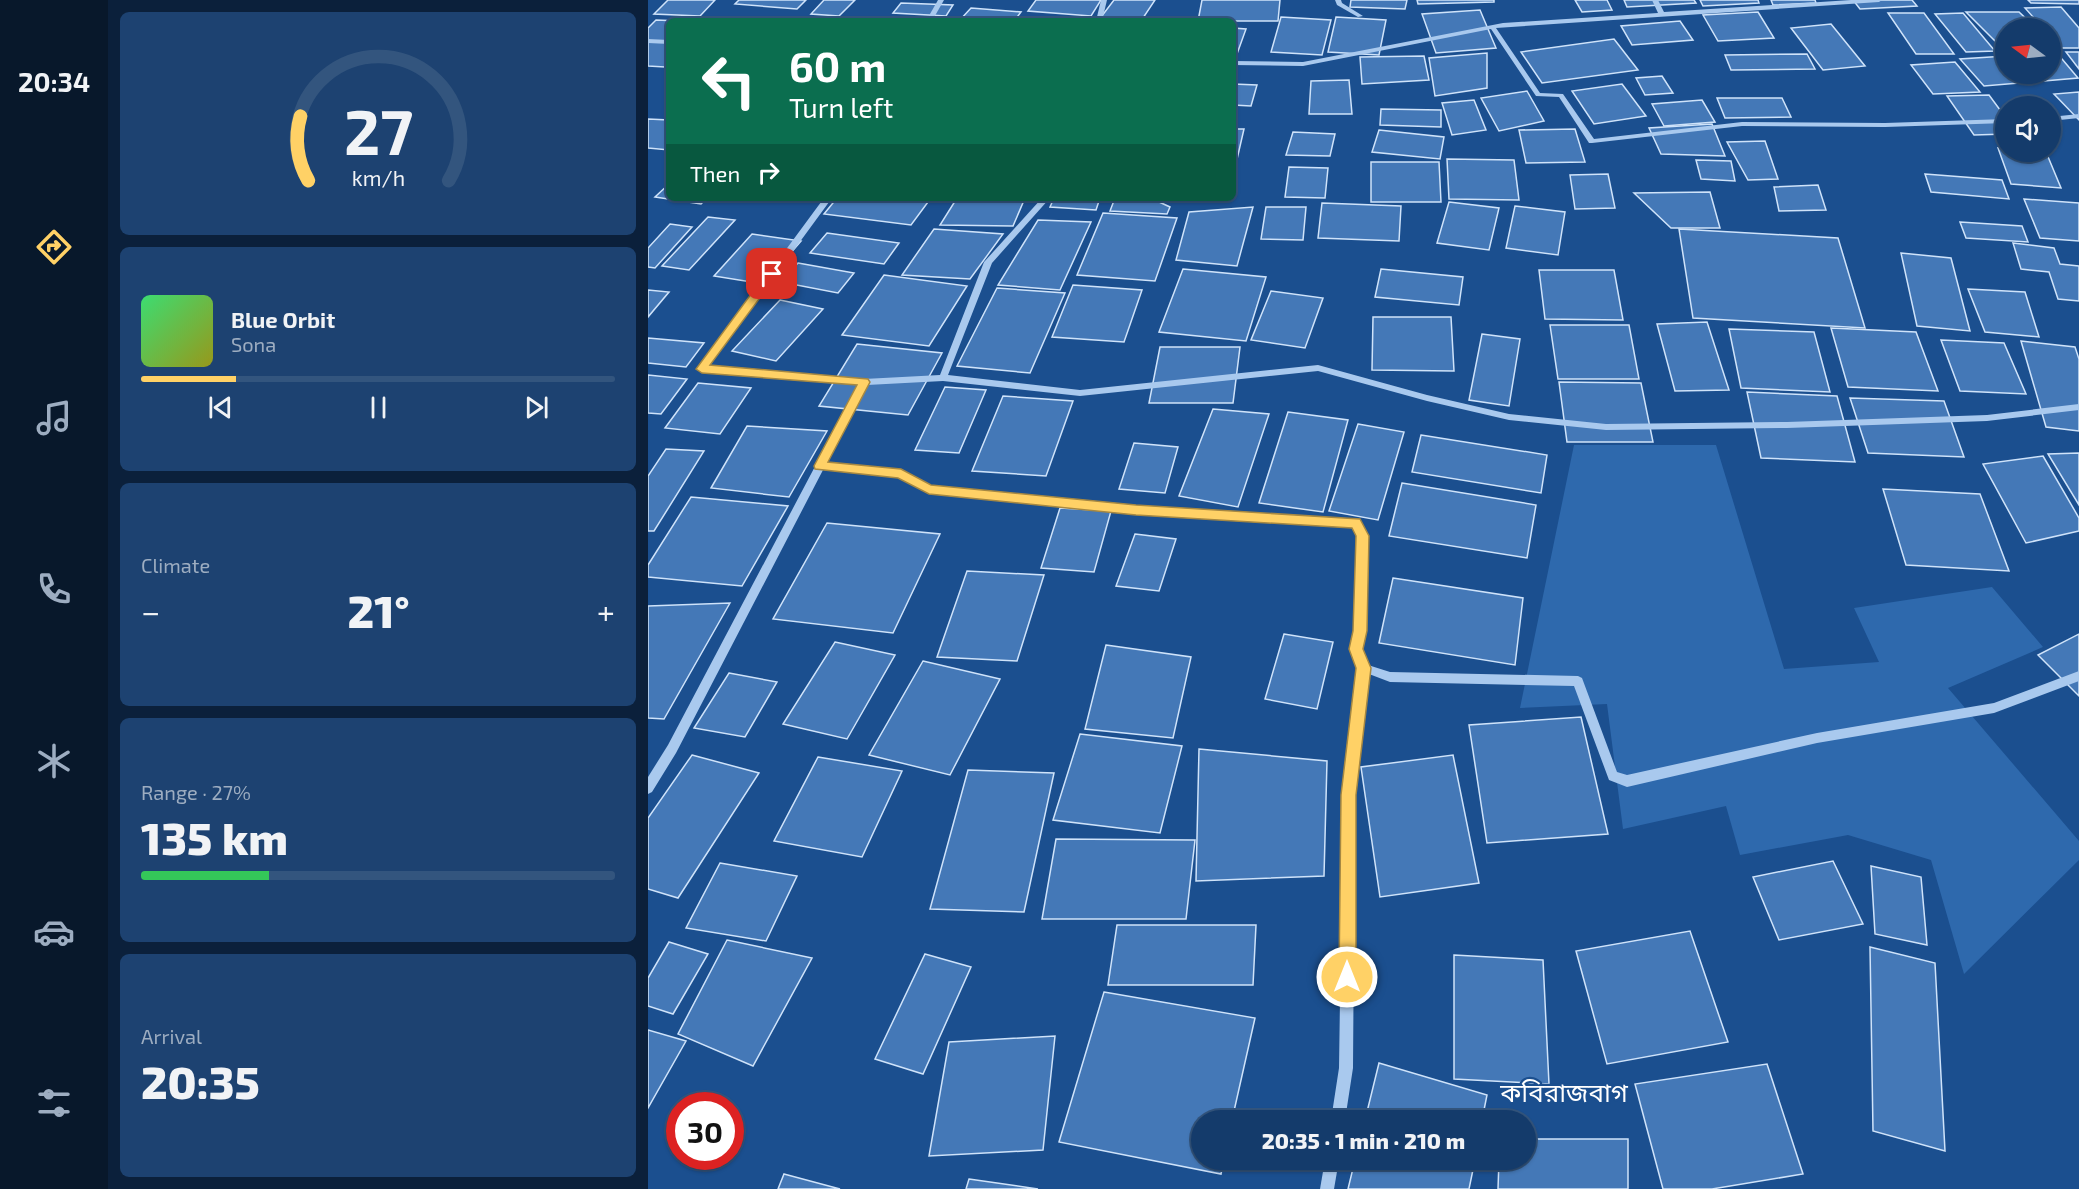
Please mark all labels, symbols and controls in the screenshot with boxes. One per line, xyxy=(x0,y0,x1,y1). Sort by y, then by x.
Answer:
north arrow xyxy=(1995,18,2061,84)
map controls xyxy=(1995,18,2061,162)
text: 60 m xyxy=(789,40,886,90)
icon: left xyxy=(690,42,768,120)
text: 20:34 xyxy=(18,65,90,97)
text: Turn left xyxy=(789,91,893,123)
text: 27 xyxy=(343,93,413,168)
button: sound xyxy=(1995,96,2061,162)
icon: right xyxy=(752,156,785,189)
text: Then xyxy=(690,160,740,186)
text: km/h xyxy=(351,165,405,190)
icon: directions xyxy=(33,226,75,268)
pin xyxy=(746,248,797,299)
icon: arrive xyxy=(755,257,788,290)
text: Blue Orbit xyxy=(231,306,335,332)
text: Sona xyxy=(231,332,276,356)
icon: previous xyxy=(204,391,237,424)
icon: pause xyxy=(362,391,395,424)
icon: next xyxy=(520,391,553,424)
icon: music xyxy=(33,397,75,439)
text: Climate xyxy=(141,553,210,577)
icon: phone xyxy=(33,568,75,610)
text: 21° xyxy=(348,583,410,637)
text: − xyxy=(141,591,160,631)
text: + xyxy=(597,591,615,631)
icon: climate xyxy=(33,740,75,782)
text: Range · 27% xyxy=(141,780,251,804)
text: 135 km xyxy=(141,810,288,864)
icon: car xyxy=(33,911,75,953)
position arrow xyxy=(1315,945,1379,1009)
text: Arrival xyxy=(141,1024,202,1048)
text: 20:35 xyxy=(141,1054,260,1108)
district label: কবিরাজবাগ xyxy=(1499,1076,1629,1107)
icon: filters xyxy=(33,1082,75,1124)
speed limit sign: 30 xyxy=(666,1092,744,1170)
text: 20:35 · 1 min · 210 m xyxy=(1262,1127,1465,1153)

